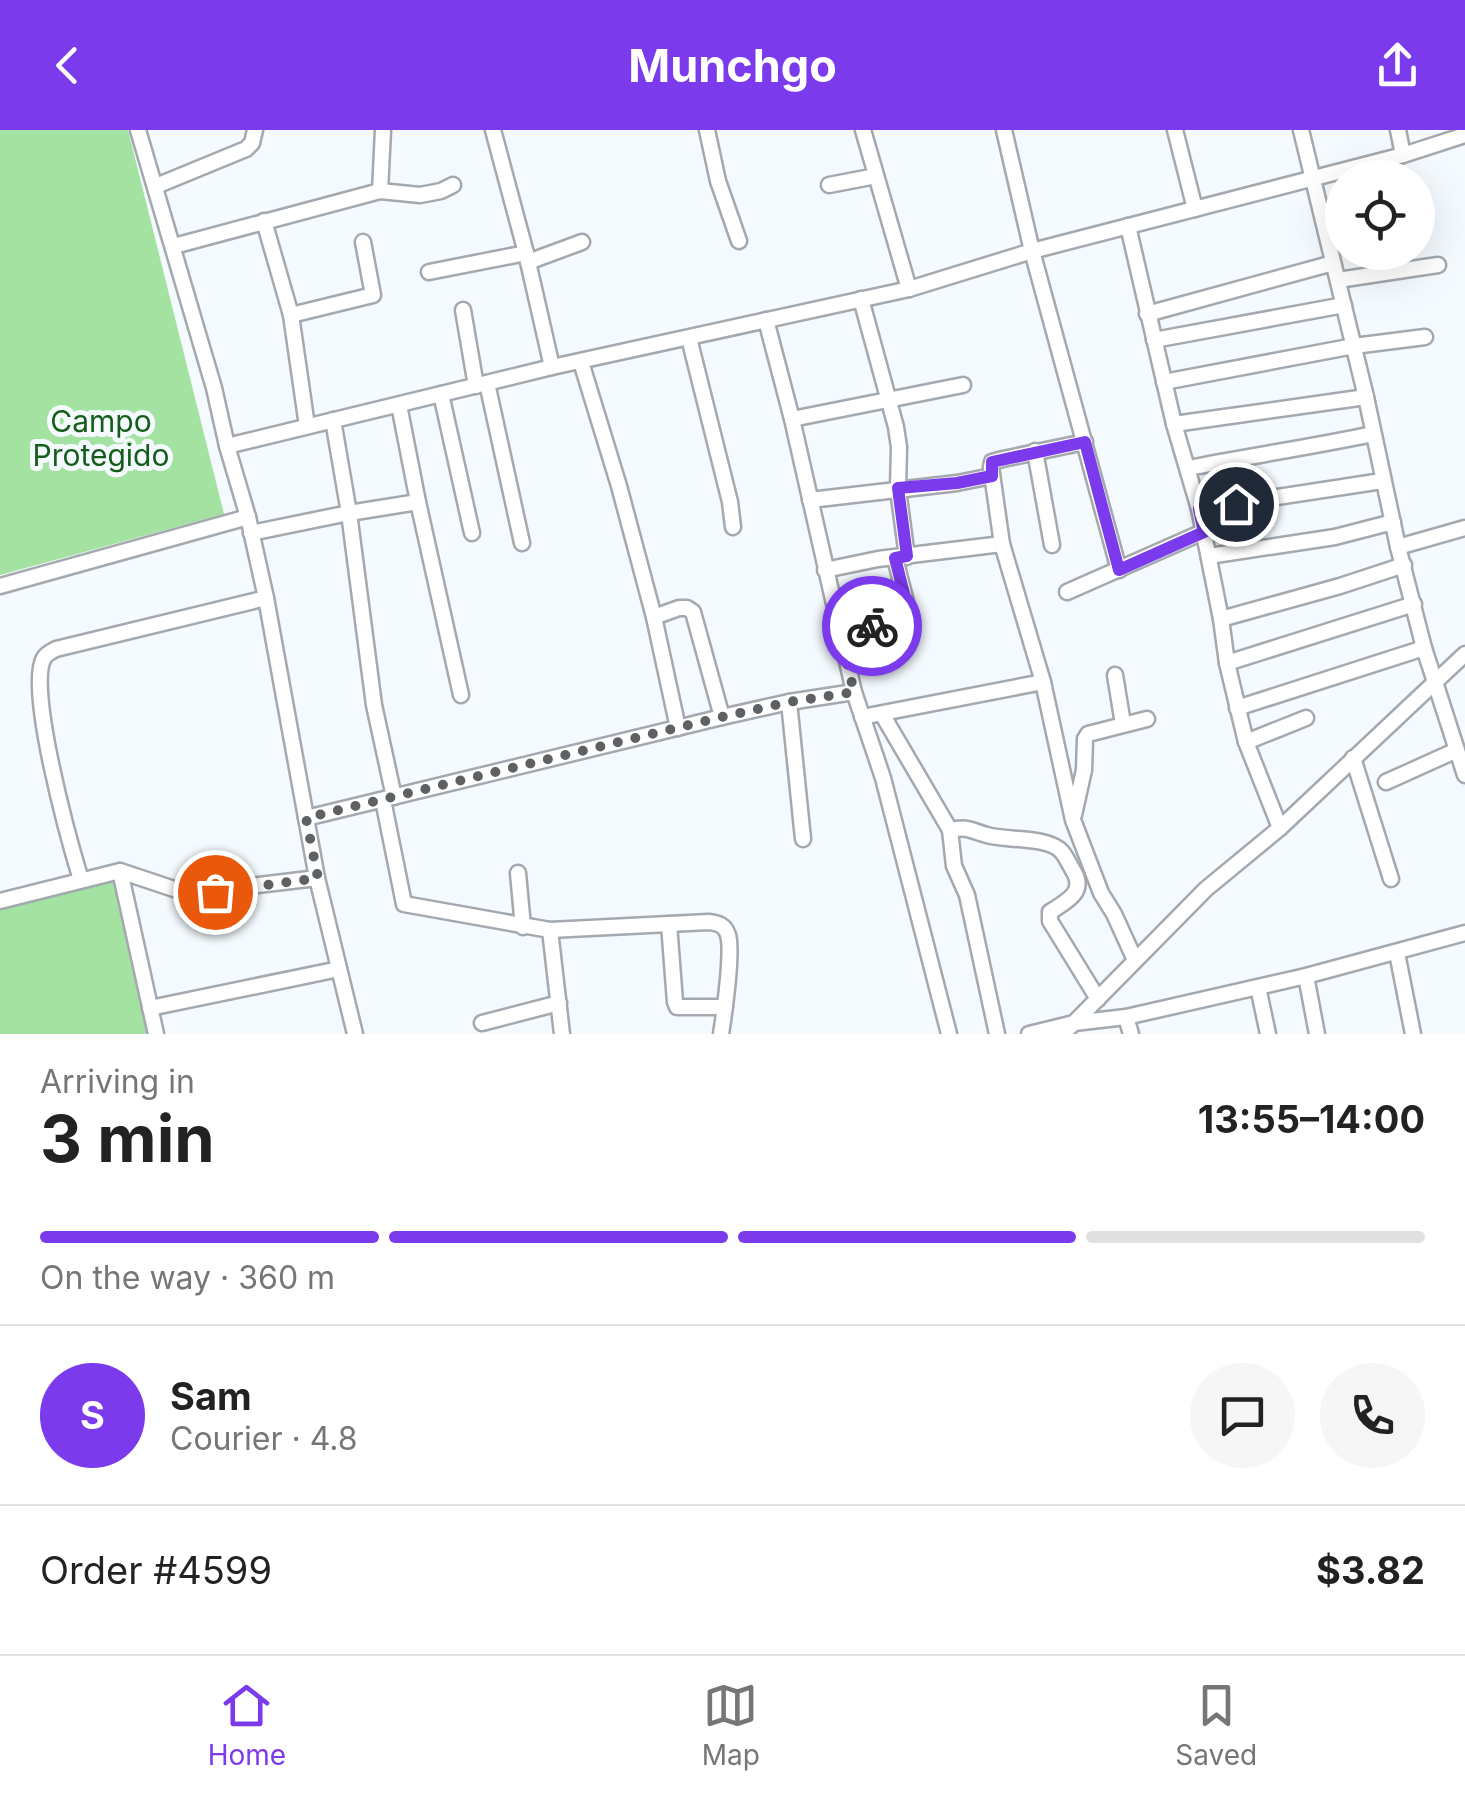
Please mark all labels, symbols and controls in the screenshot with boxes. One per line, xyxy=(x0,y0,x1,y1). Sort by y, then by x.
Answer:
icon: back xyxy=(40,38,95,93)
text: Munchgo xyxy=(628,38,837,93)
icon: share xyxy=(1370,38,1425,93)
map controls xyxy=(1325,160,1435,270)
button: locate xyxy=(1325,160,1435,270)
park label: Campo Protegido xyxy=(33,403,169,473)
pin xyxy=(1194,462,1279,547)
icon: home xyxy=(1209,477,1264,532)
courier xyxy=(822,576,922,676)
icon: bike xyxy=(845,599,900,654)
pin xyxy=(173,850,258,935)
icon: bag xyxy=(188,865,243,920)
text: Arriving in xyxy=(40,1062,195,1101)
text: 13:55–14:00 xyxy=(1198,1096,1425,1142)
text: 3 min xyxy=(40,1099,215,1178)
text: On the way · 360 m xyxy=(40,1258,335,1297)
button: chat xyxy=(1190,1363,1295,1468)
button: phone xyxy=(1320,1363,1425,1468)
text: Sam xyxy=(170,1373,252,1419)
text: S xyxy=(80,1392,105,1438)
text: Courier · 4.8 xyxy=(170,1419,358,1458)
text: Order #4599 xyxy=(40,1547,272,1593)
text: $3.82 xyxy=(1316,1547,1425,1593)
tab: Home xyxy=(208,1678,286,1772)
tab: Map xyxy=(702,1678,760,1772)
tab: Saved xyxy=(1175,1678,1257,1772)

